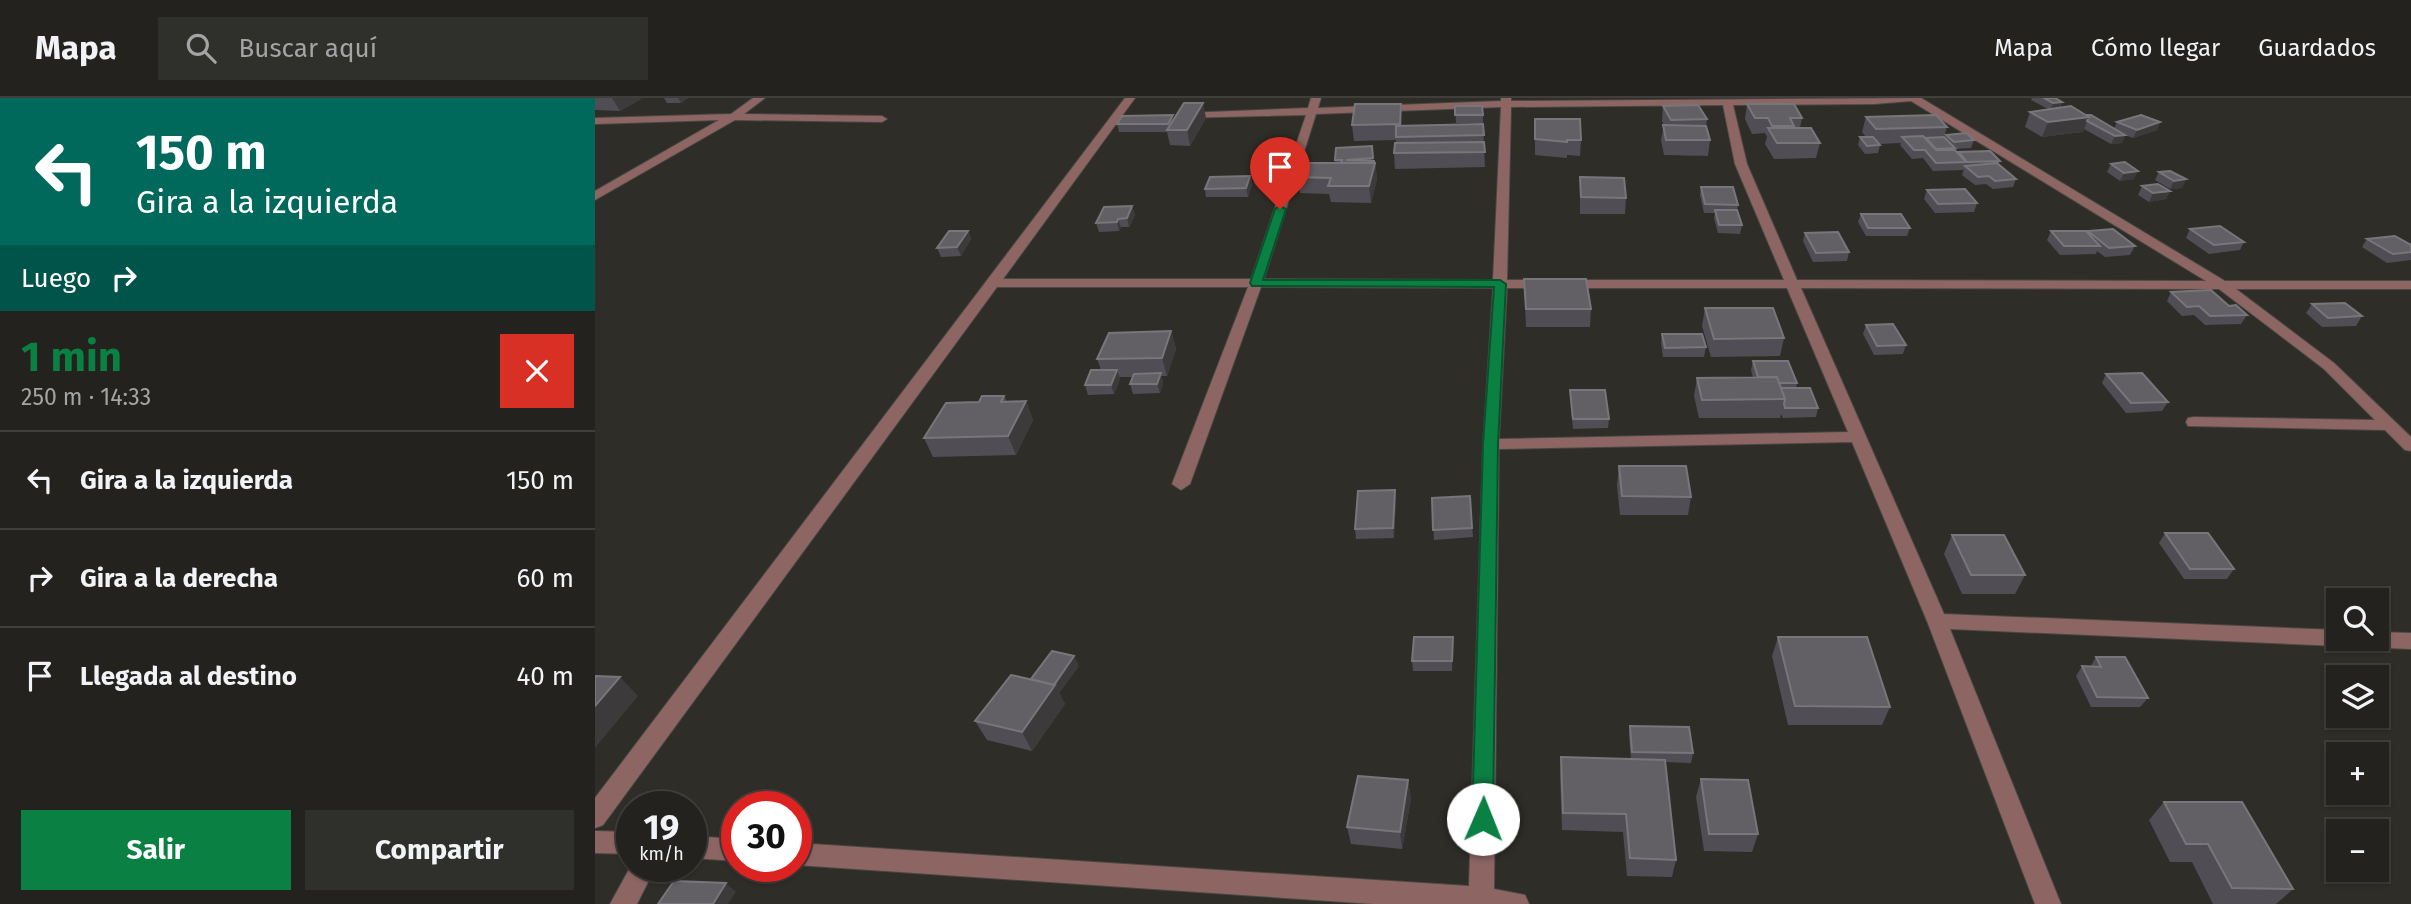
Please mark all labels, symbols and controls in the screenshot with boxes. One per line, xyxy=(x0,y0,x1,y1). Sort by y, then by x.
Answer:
search box xyxy=(158,17,648,80)
text: Mapa xyxy=(35,28,116,68)
icon: search xyxy=(182,29,220,67)
text: Buscar aquí xyxy=(238,33,377,64)
text: Mapa xyxy=(1994,34,2053,62)
text: Cómo llegar xyxy=(2091,34,2220,62)
text: Guardados xyxy=(2258,34,2376,62)
text: 150 m xyxy=(136,123,267,182)
icon: left xyxy=(21,126,112,217)
pin xyxy=(1250,137,1310,209)
icon: arrive xyxy=(1261,148,1299,186)
text: Gira a la izquierda xyxy=(136,183,398,221)
icon: right xyxy=(105,259,143,297)
text: Luego xyxy=(21,263,91,294)
text: 1 min xyxy=(21,332,122,382)
button: close xyxy=(500,334,574,408)
text: 250 m · 14:33 xyxy=(21,383,151,411)
icon: left xyxy=(21,461,59,499)
text: Gira a la izquierda xyxy=(80,465,293,496)
text: 150 m xyxy=(506,465,574,496)
icon: right xyxy=(21,559,59,597)
text: Gira a la derecha xyxy=(80,563,278,594)
text: 60 m xyxy=(516,563,574,594)
map controls xyxy=(2326,588,2389,882)
button: search xyxy=(2326,588,2389,651)
icon: arrive xyxy=(21,657,59,695)
text: Llegada al destino xyxy=(80,661,297,692)
text: 40 m xyxy=(516,661,574,692)
button: layers xyxy=(2326,665,2389,728)
button: + xyxy=(2326,742,2389,805)
position arrow xyxy=(1446,782,1520,856)
speed limit sign: 30 xyxy=(721,791,812,882)
text: 19 xyxy=(644,806,679,848)
button: Salir xyxy=(21,810,291,890)
button: Compartir xyxy=(305,810,574,890)
button: − xyxy=(2326,819,2389,882)
text: km/h xyxy=(639,843,684,865)

